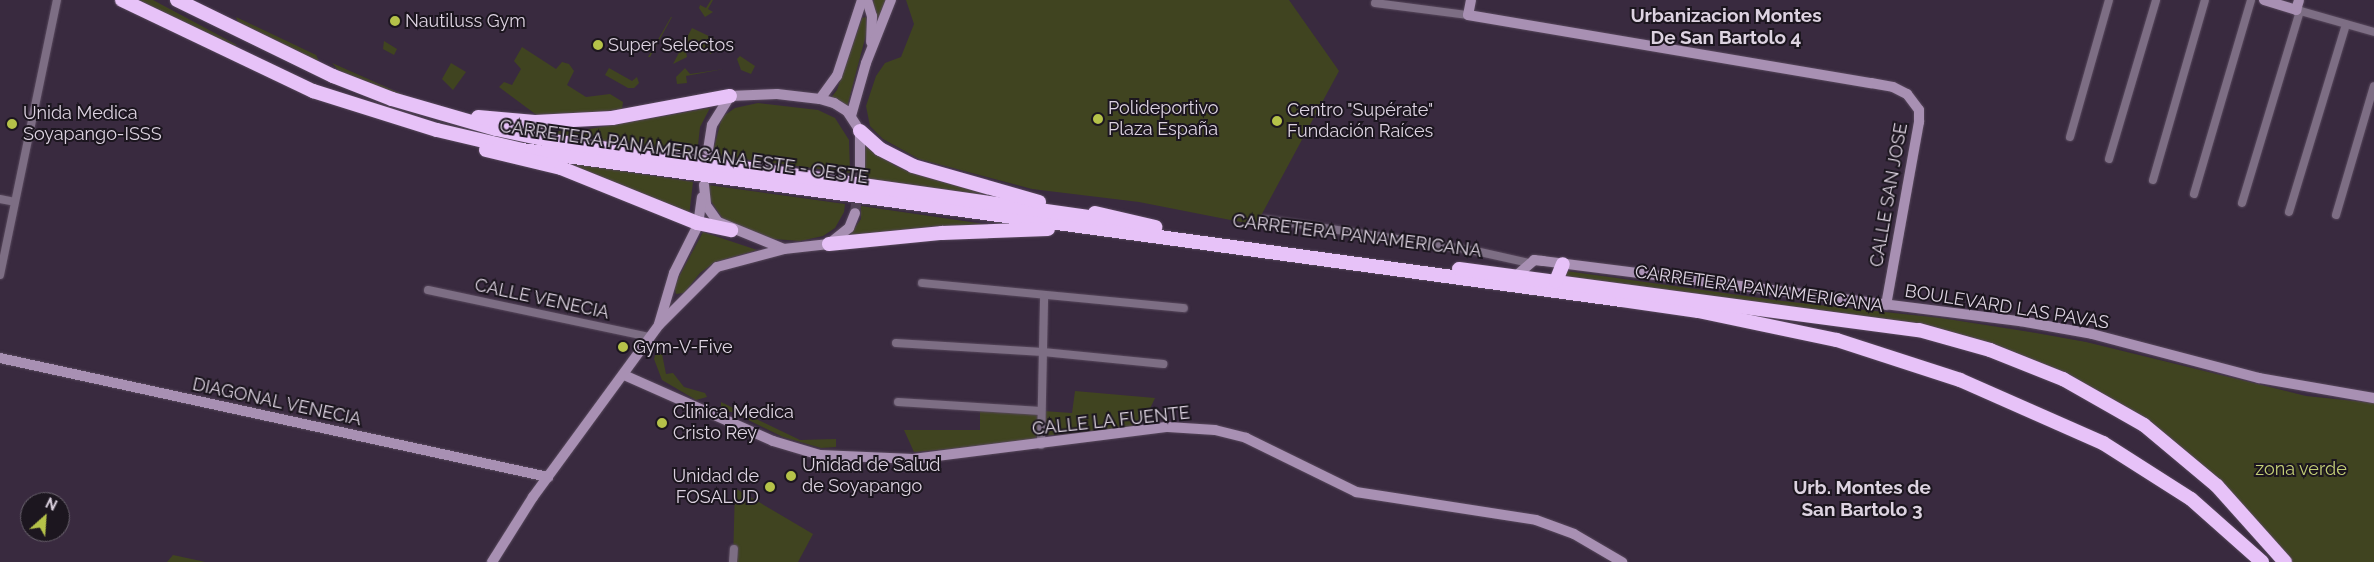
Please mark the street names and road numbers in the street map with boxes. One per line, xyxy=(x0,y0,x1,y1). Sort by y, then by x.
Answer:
street label: CARRETERA PANAMERICANA ESTE - OESTE xyxy=(498,115,870,189)
street label: CALLE SAN JOSE xyxy=(1866,121,1912,269)
street label: CARRETERA PANAMERICANA xyxy=(1231,210,1483,262)
street label: CARRETERA PANAMERICANA xyxy=(1633,261,1885,317)
street label: CALLE VENECIA xyxy=(472,274,612,324)
street label: BOULEVARD LAS PAVAS xyxy=(1903,280,2111,334)
street label: DIAGONAL VENECIA xyxy=(190,373,364,431)
street label: CALLE LA FUENTE xyxy=(1031,402,1191,440)

